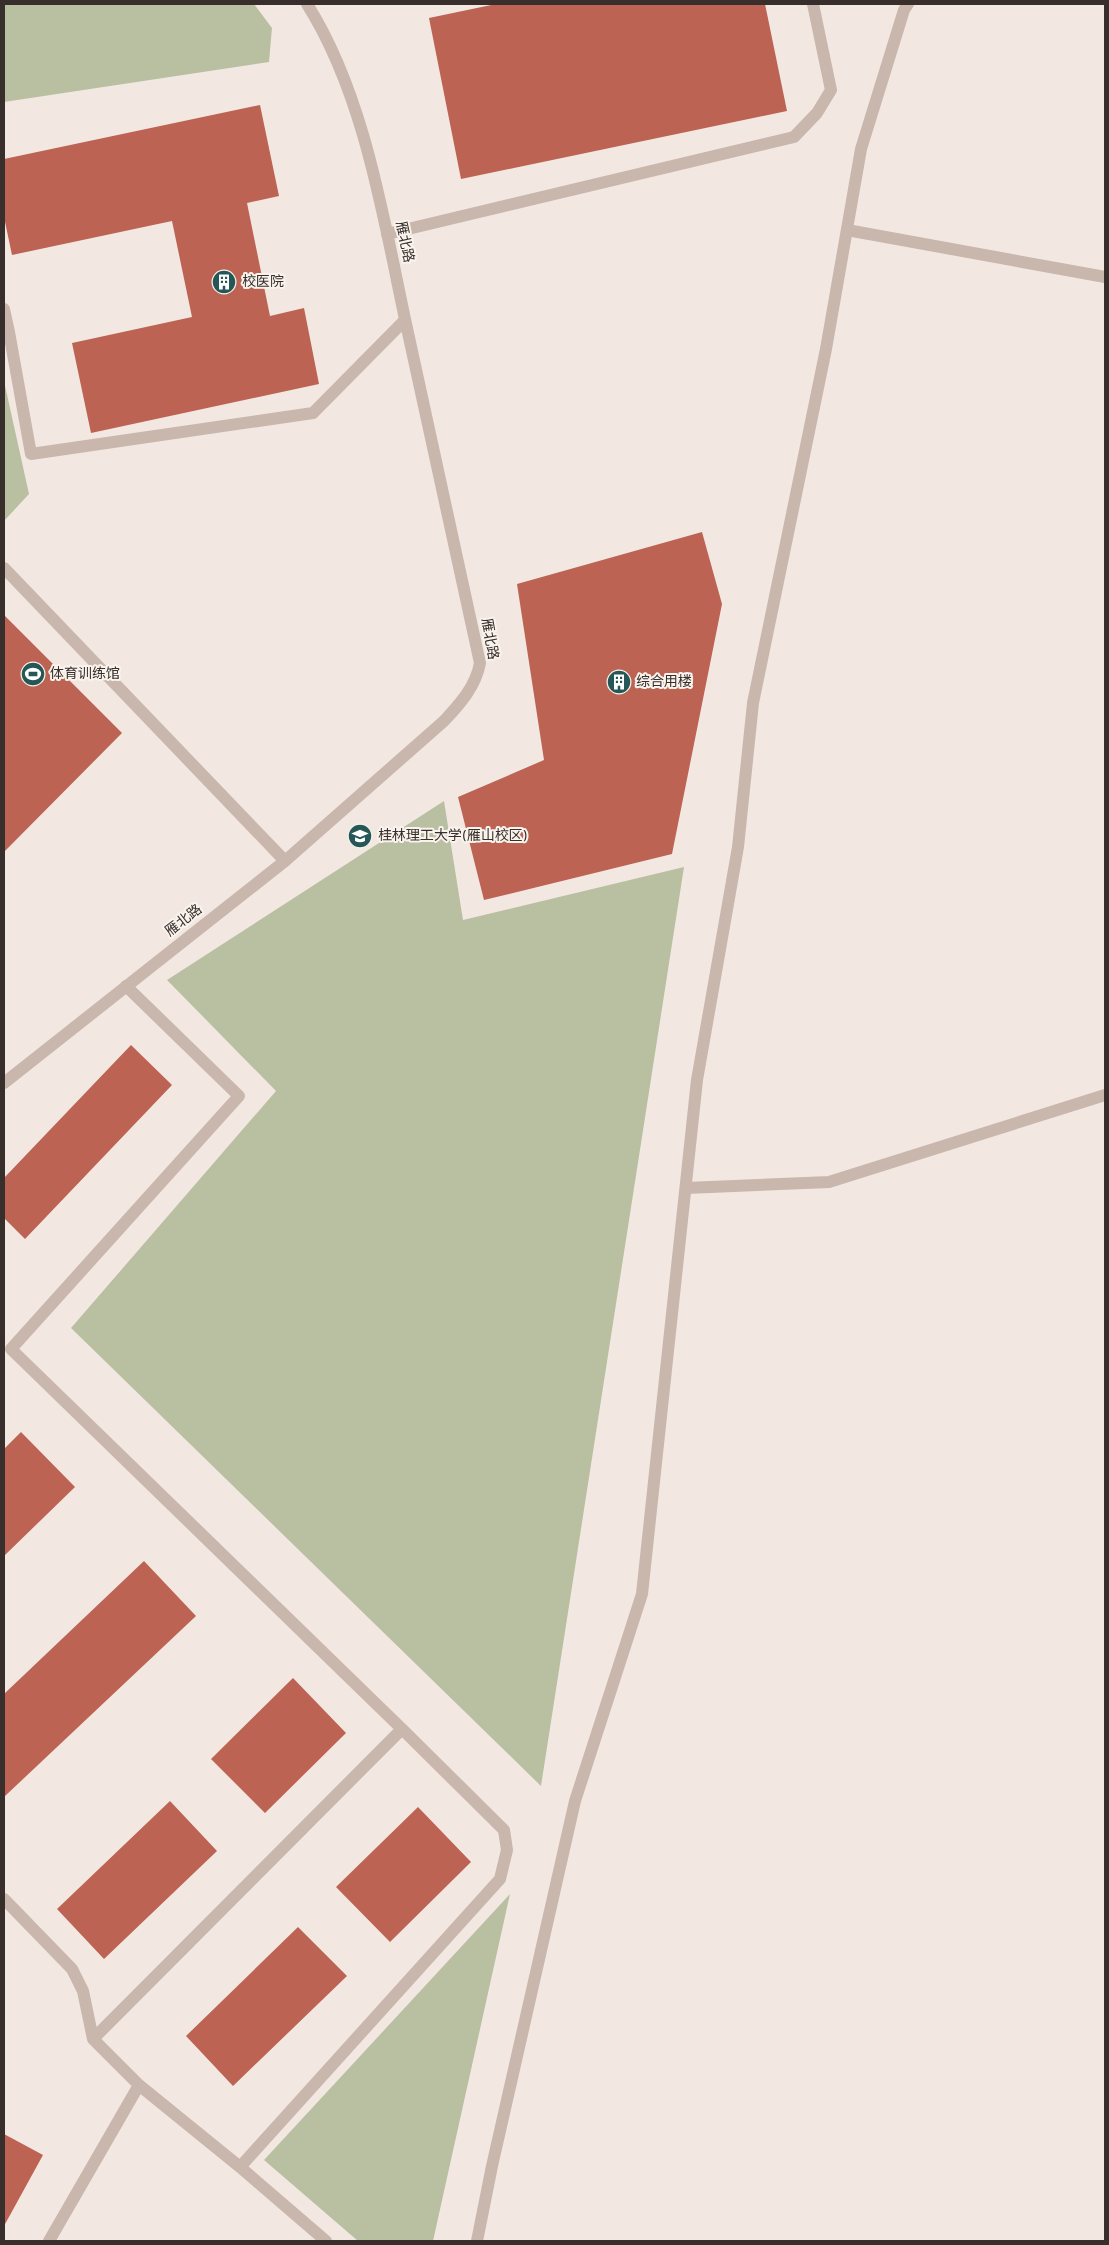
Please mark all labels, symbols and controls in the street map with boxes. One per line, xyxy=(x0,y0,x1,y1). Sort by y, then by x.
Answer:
street label: 雁北路 xyxy=(391,219,418,264)
building icon: 校医院 xyxy=(211,269,237,295)
place label: 校医院 xyxy=(242,273,284,291)
street label: 雁北路 xyxy=(477,617,502,661)
sports icon: 体育训练馆 xyxy=(20,661,46,687)
place label: 体育训练馆 xyxy=(50,666,120,683)
building icon: 综合用楼 xyxy=(606,669,632,695)
place label: 综合用楼 xyxy=(636,674,692,691)
school or university icon: 桂林理工大学(雁山校区) xyxy=(347,823,373,849)
place label: 桂林理工大学(雁山校区) xyxy=(378,827,528,845)
street label: 雁北路 xyxy=(162,901,206,941)

